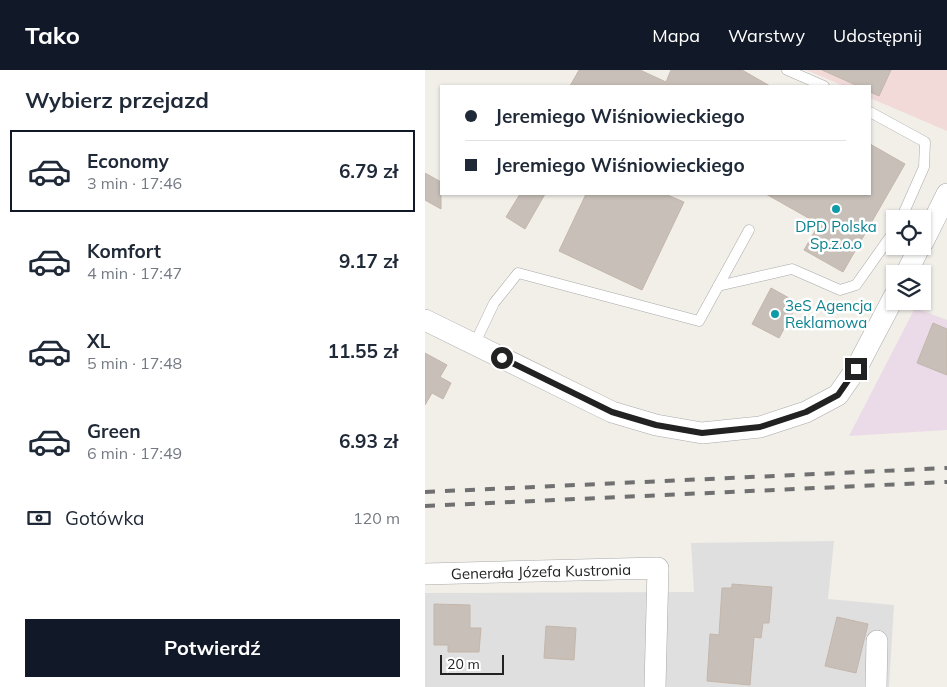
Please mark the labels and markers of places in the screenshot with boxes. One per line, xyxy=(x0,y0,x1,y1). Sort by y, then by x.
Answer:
marker: DPD Polska Sp.z.o.o xyxy=(830,203,842,215)
place label: DPD Polska Sp.z.o.o xyxy=(795,217,877,253)
place label: 3eS Agencja Reklamowa xyxy=(785,296,872,332)
marker: 3eS Agencja Reklamowa xyxy=(769,308,781,320)

